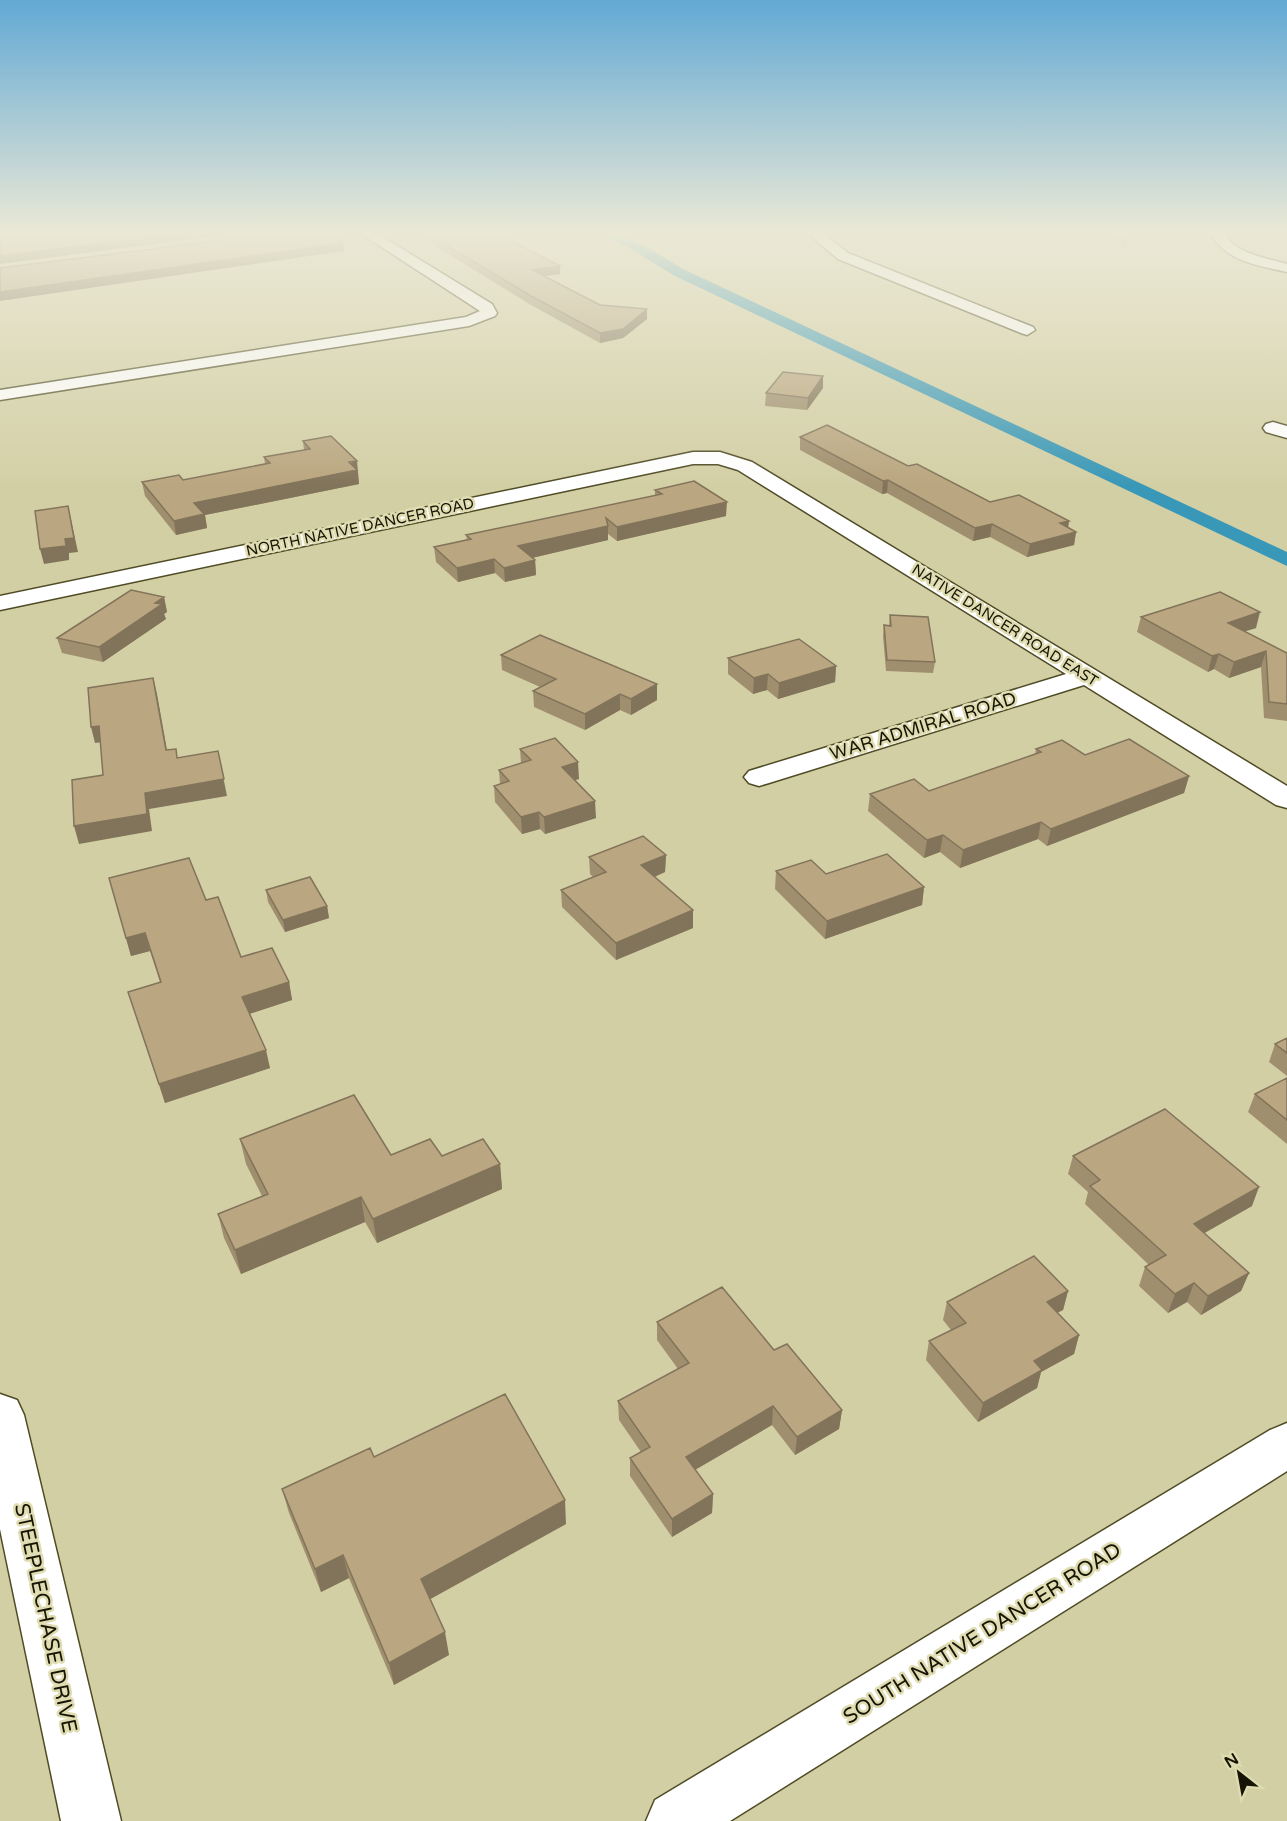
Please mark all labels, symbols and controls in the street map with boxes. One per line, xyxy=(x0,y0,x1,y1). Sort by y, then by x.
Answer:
street label: NORTH NATIVE DANCER ROAD xyxy=(244,494,476,560)
street label: NATIVE DANCER ROAD EAST xyxy=(909,560,1101,690)
street label: WAR ADMIRAL ROAD xyxy=(827,687,1019,765)
street label: STEEPLECHASE DRIVE xyxy=(9,1501,82,1735)
street label: SOUTH NATIVE DANCER ROAD xyxy=(839,1537,1126,1730)
north arrow xyxy=(1209,1743,1269,1803)
text: N xyxy=(1221,1749,1242,1773)

